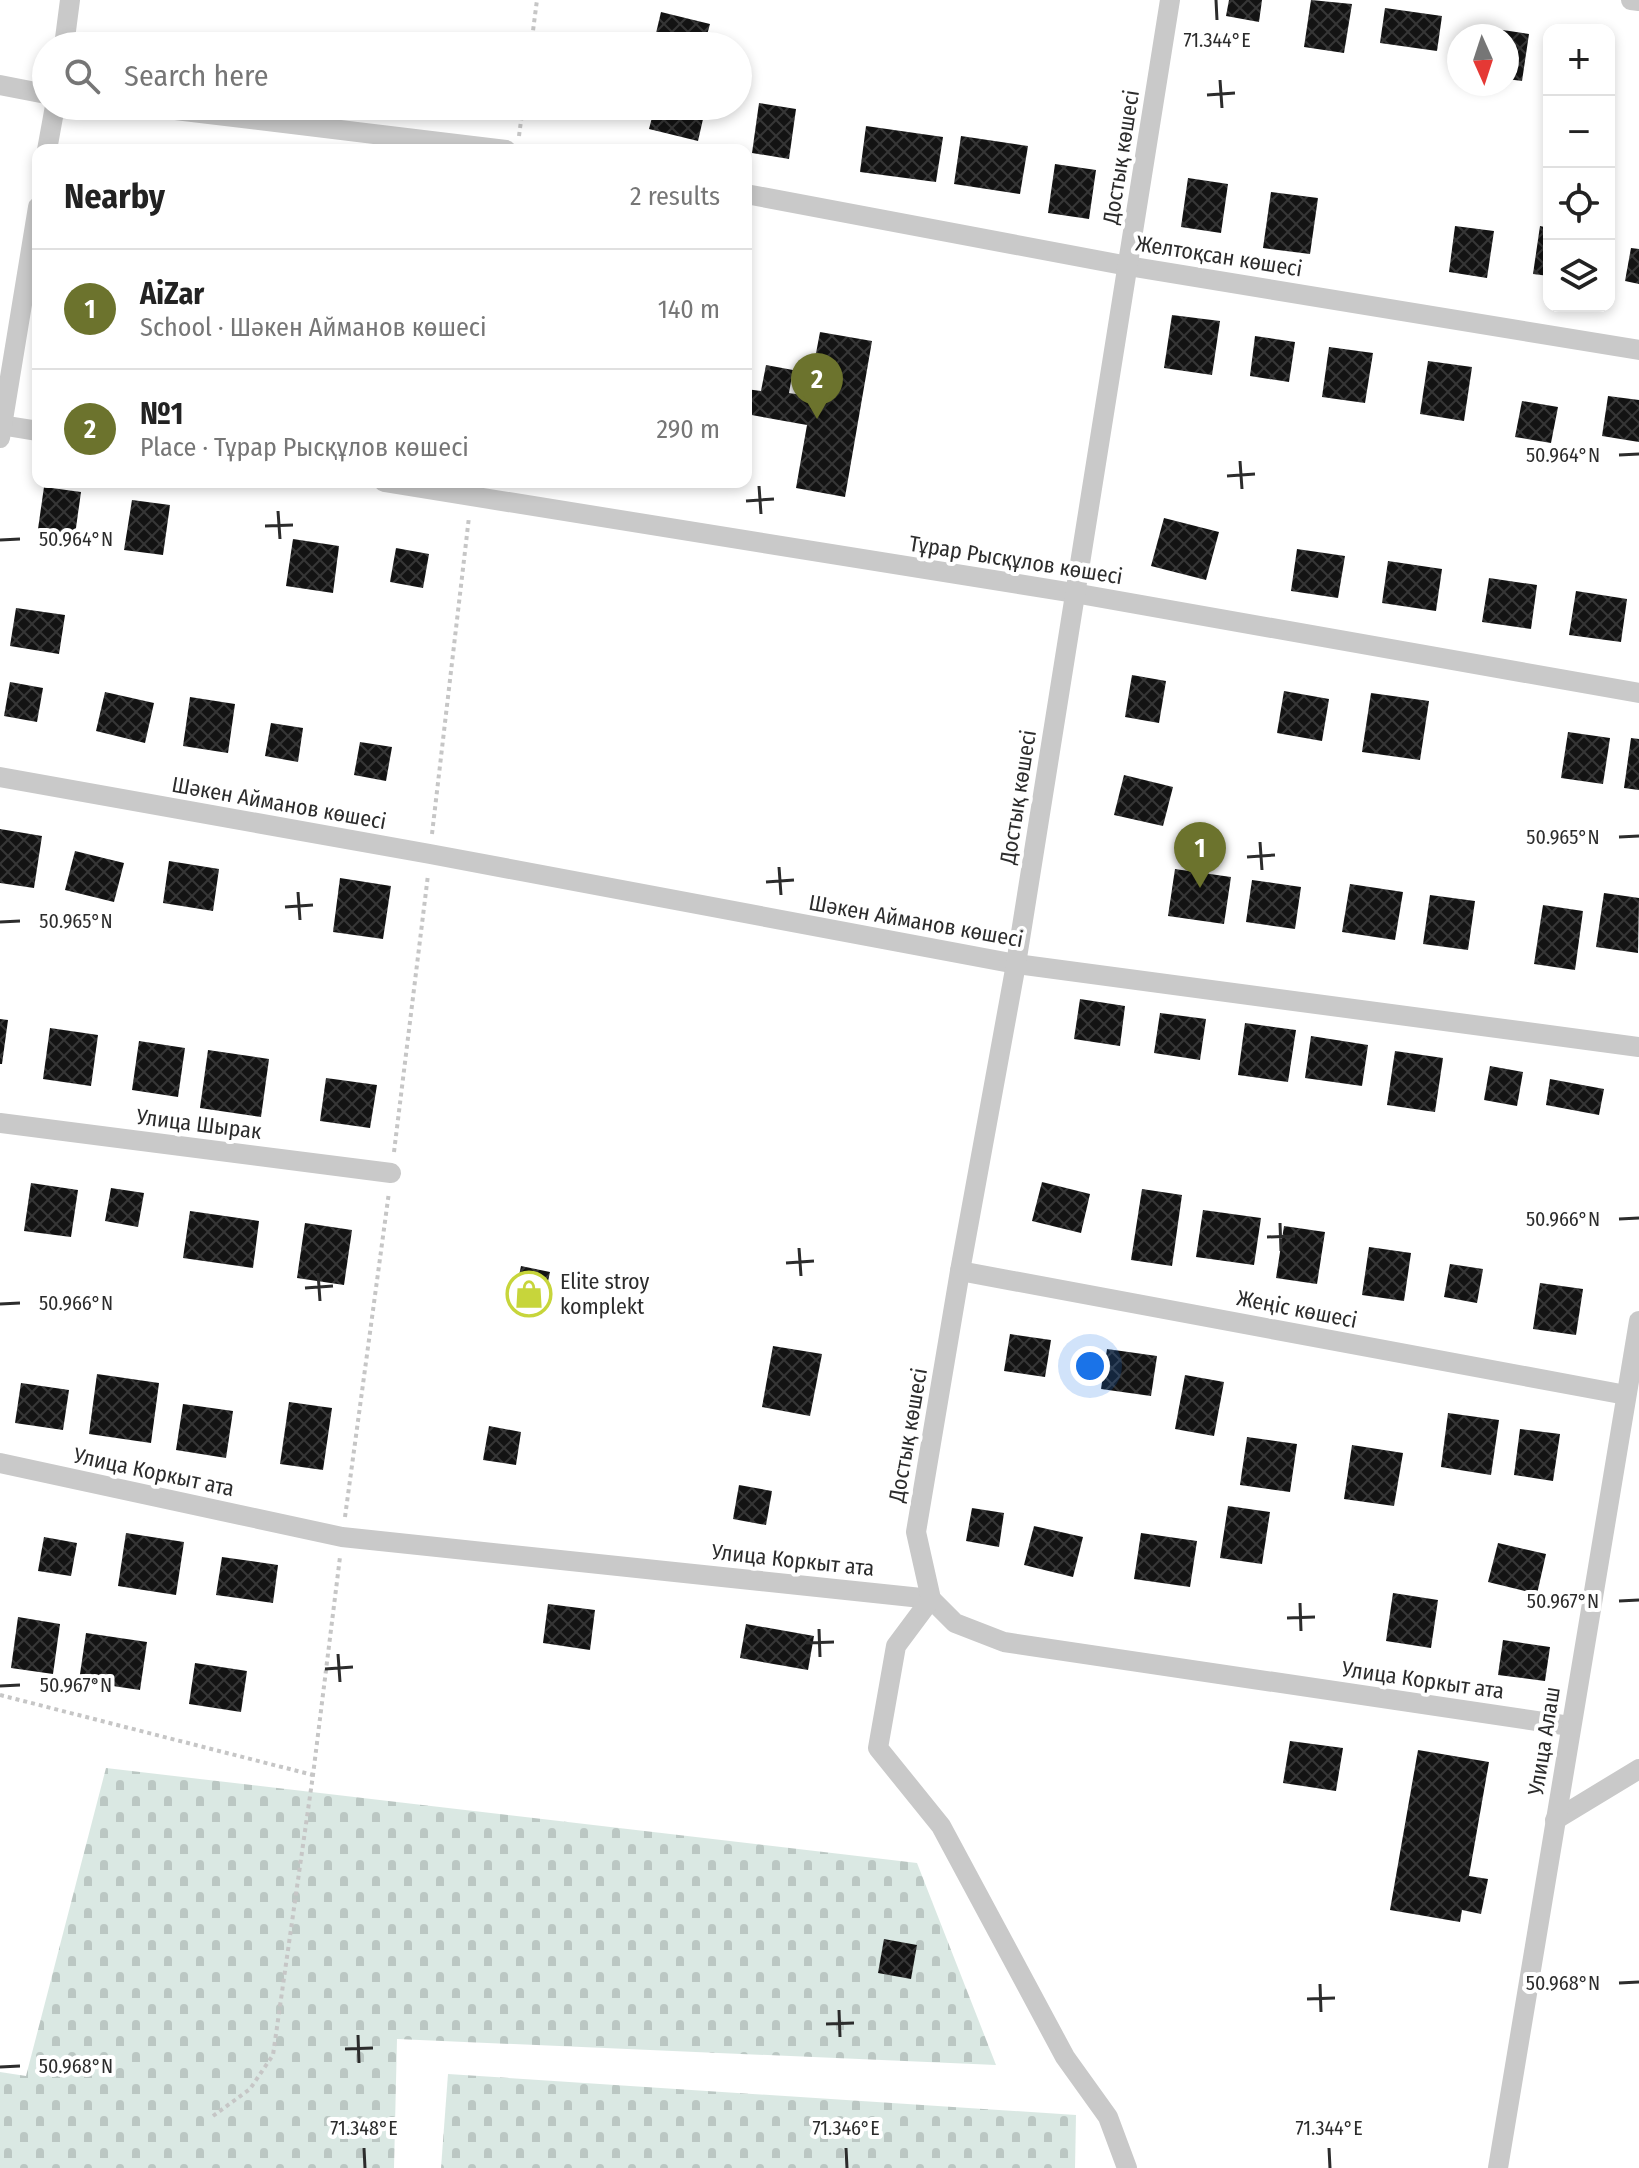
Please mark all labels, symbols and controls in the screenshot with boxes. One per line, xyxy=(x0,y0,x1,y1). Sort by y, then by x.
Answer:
north arrow xyxy=(1447,24,1519,96)
map controls xyxy=(1543,24,1615,312)
button: + xyxy=(1543,24,1615,96)
text: 71.344°E xyxy=(1183,28,1251,52)
search box xyxy=(32,32,752,120)
icon: search xyxy=(60,54,104,98)
text: Search here xyxy=(124,58,269,94)
street label: Достық көшесі xyxy=(1097,88,1145,227)
button: − xyxy=(1543,96,1615,168)
button: locate xyxy=(1543,168,1615,240)
text: Nearby xyxy=(64,176,165,217)
text: 2 results xyxy=(630,181,720,212)
street label: Желтоқсан көшесі xyxy=(1134,230,1304,282)
button: layers xyxy=(1543,240,1615,312)
text: AiZar xyxy=(140,276,204,312)
text: 1 xyxy=(85,294,96,325)
text: 140 m xyxy=(658,294,720,325)
text: School · Шәкен Айманов көшесі xyxy=(140,312,487,343)
pin: 2 xyxy=(791,353,843,419)
text: №1 xyxy=(140,396,183,432)
text: 2 xyxy=(84,414,96,445)
text: 290 m xyxy=(656,414,720,445)
text: Place · Тұрар Рысқұлов көшесі xyxy=(140,432,469,463)
text: 50.964°N xyxy=(1526,443,1600,467)
text: 50.964°N xyxy=(39,527,113,551)
street label: Тұрар Рысқұлов көшесі xyxy=(907,530,1125,590)
street label: Достық көшесі xyxy=(994,728,1042,867)
street label: Шәкен Айманов көшесі xyxy=(170,771,388,835)
pin: 1 xyxy=(1174,822,1226,888)
text: 50.965°N xyxy=(1526,825,1600,849)
street label: Шәкен Айманов көшесі xyxy=(807,889,1025,953)
text: 50.965°N xyxy=(39,909,113,933)
street label: Улица Шырак xyxy=(134,1103,264,1145)
text: 50.966°N xyxy=(1526,1207,1600,1231)
place label: Elite stroy komplekt xyxy=(560,1268,650,1320)
shop icon: Elite stroy komplekt xyxy=(505,1270,553,1318)
street label: Жеңіс көшесі xyxy=(1234,1284,1360,1334)
text: 50.966°N xyxy=(39,1291,113,1315)
your location xyxy=(1070,1346,1110,1386)
street label: Достық көшесі xyxy=(883,1366,933,1505)
street label: Улица Коркыт ата xyxy=(70,1442,237,1502)
street label: Улица Коркыт ата xyxy=(709,1538,876,1582)
text: 50.967°N xyxy=(1527,1589,1599,1613)
street label: Улица Коркыт ата xyxy=(1339,1655,1506,1705)
text: 50.967°N xyxy=(40,1673,112,1697)
street label: Улица Алаш xyxy=(1522,1685,1566,1798)
text: 50.968°N xyxy=(1526,1971,1600,1995)
text: 50.968°N xyxy=(39,2054,113,2078)
text: 71.348°E xyxy=(330,2116,398,2140)
text: 71.346°E xyxy=(812,2116,880,2140)
text: 71.344°E xyxy=(1295,2116,1363,2140)

